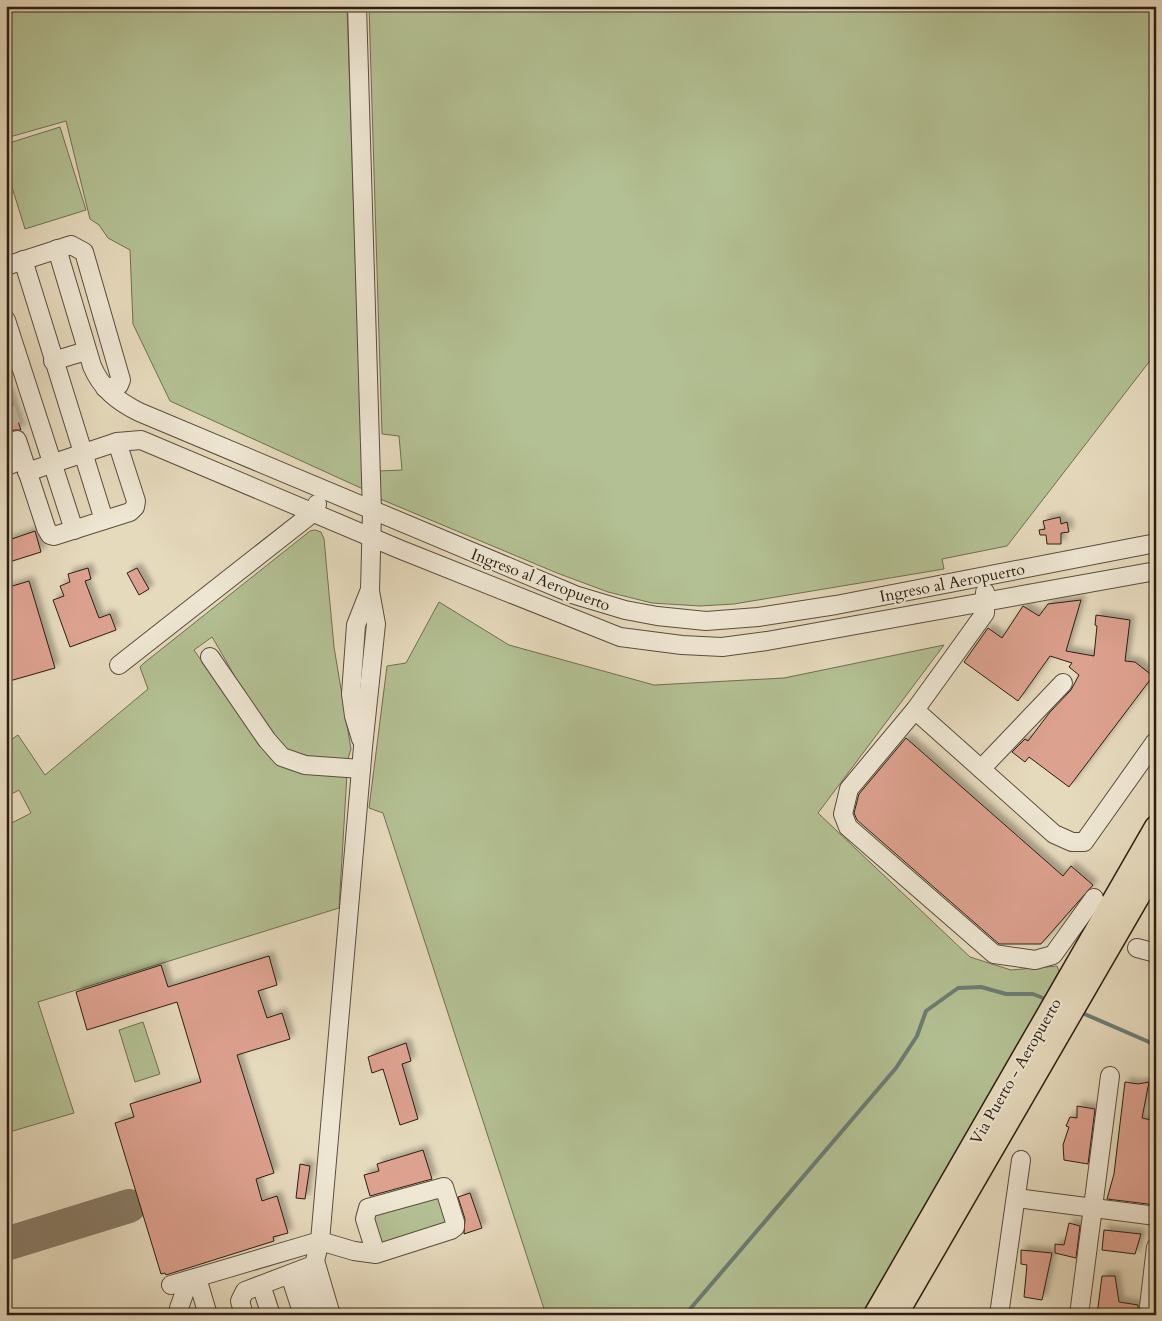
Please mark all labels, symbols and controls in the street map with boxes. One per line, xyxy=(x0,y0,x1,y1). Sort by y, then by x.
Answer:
street label: Ingreso al Aeropuerto xyxy=(468,543,614,617)
street label: Ingreso al Aeropuerto xyxy=(878,558,1027,608)
street label: Via Puerto - Aeropuerto xyxy=(965,994,1067,1149)

